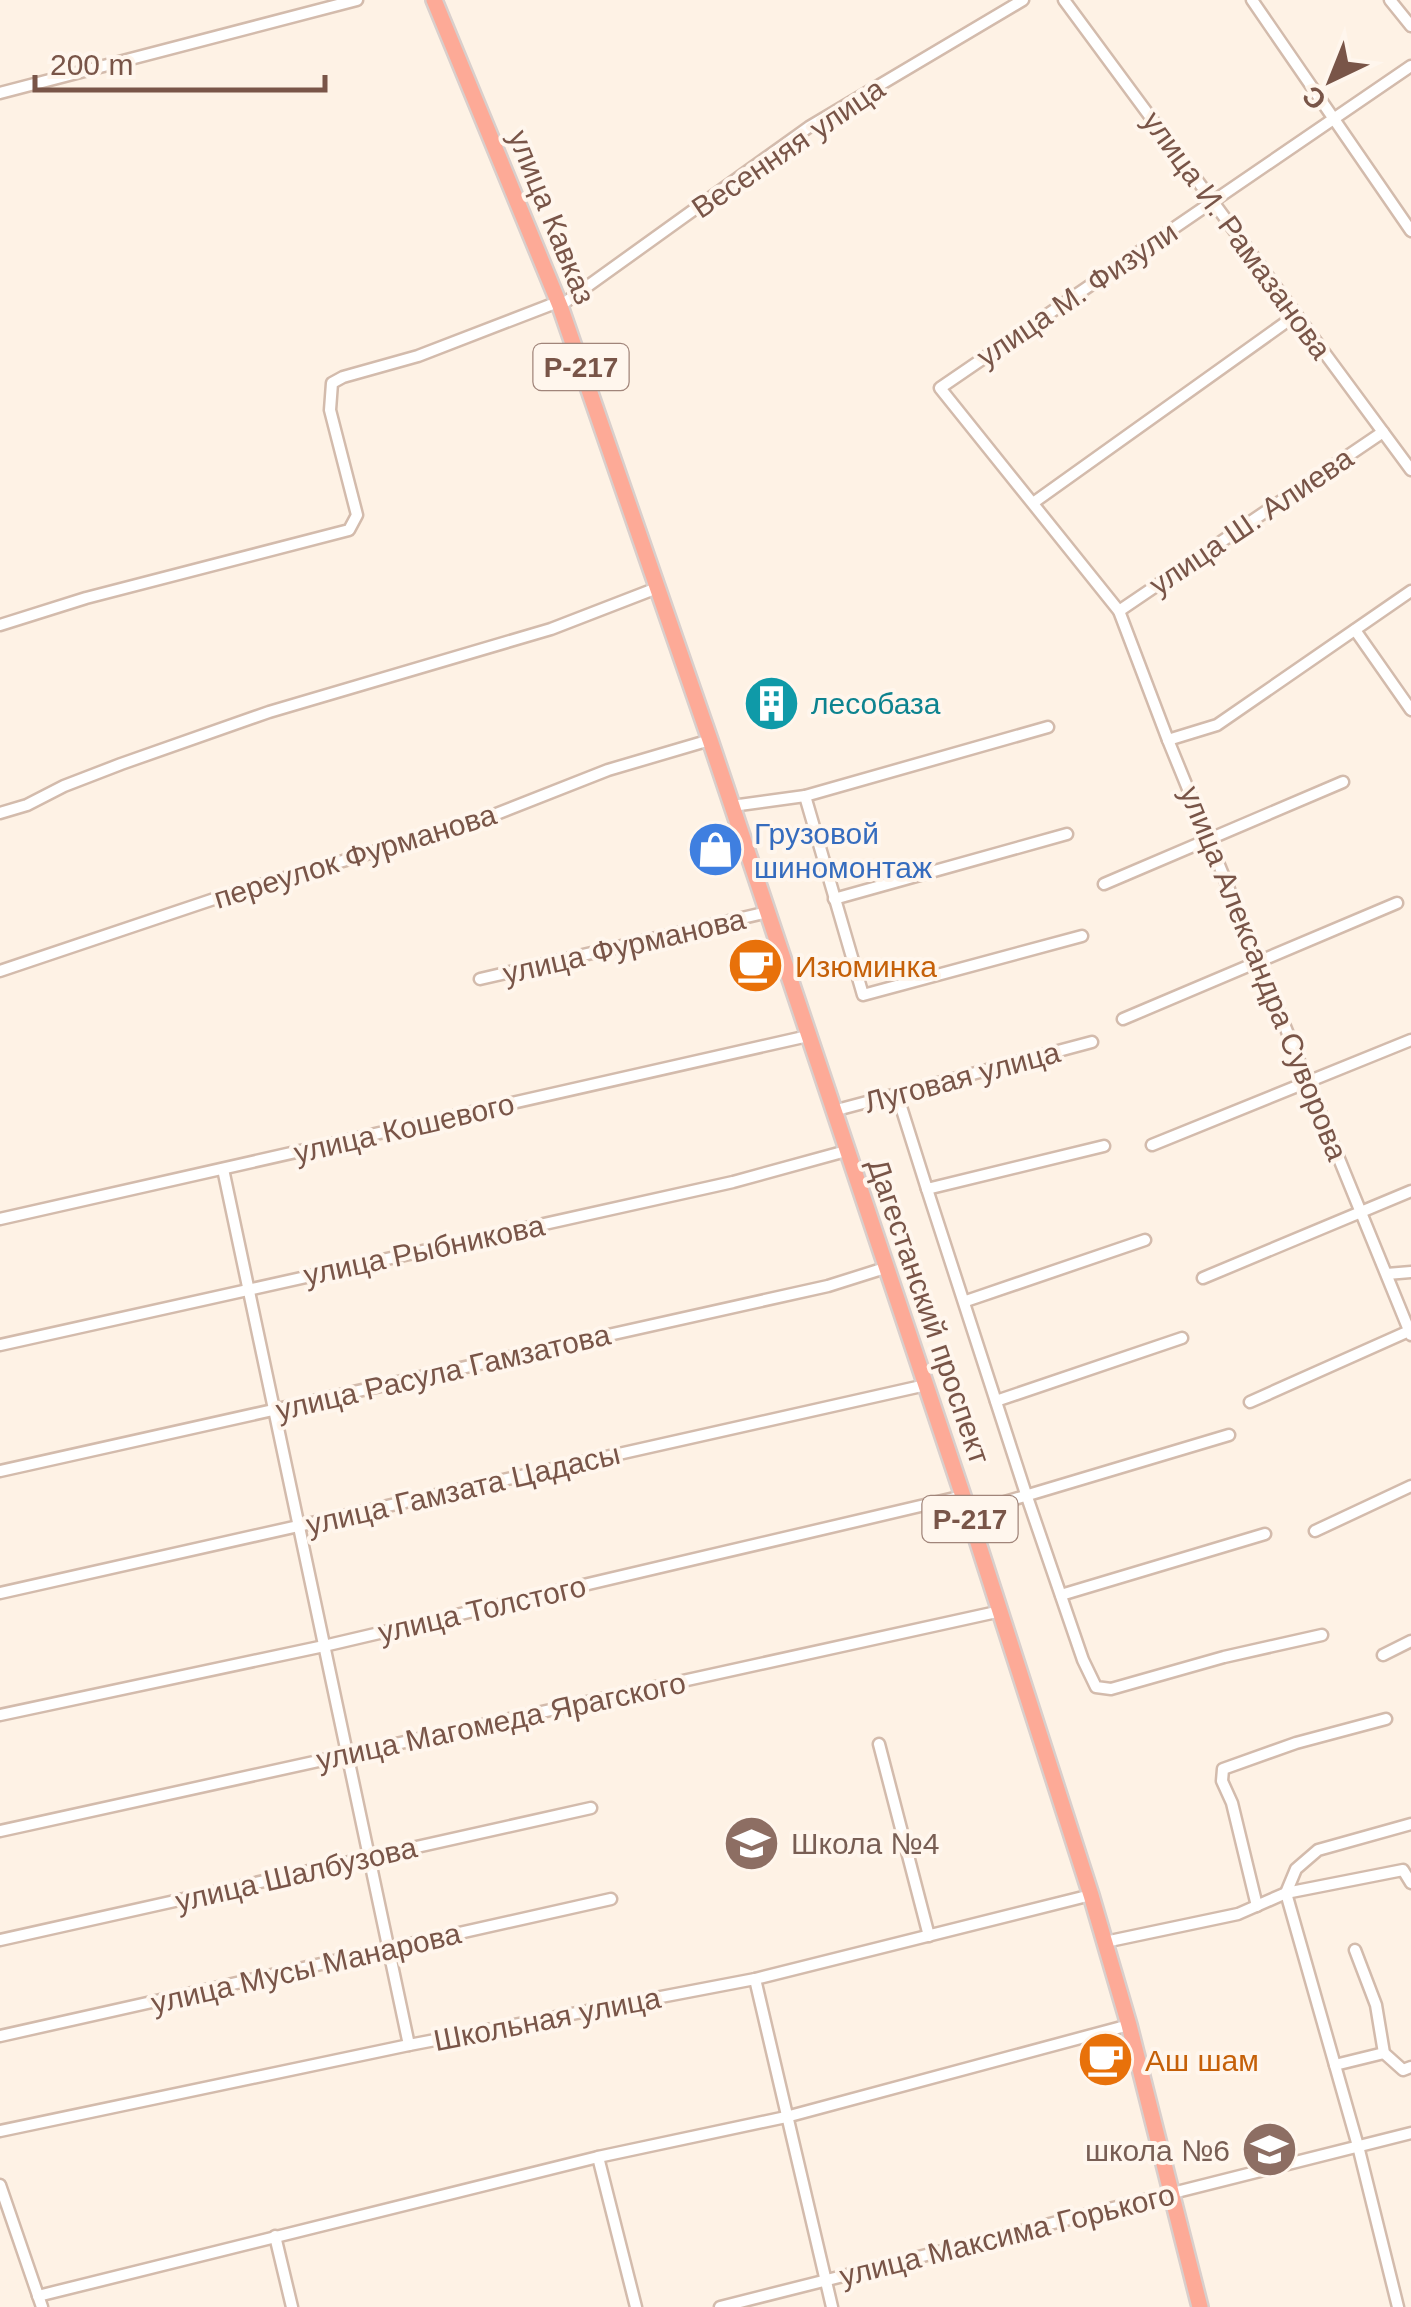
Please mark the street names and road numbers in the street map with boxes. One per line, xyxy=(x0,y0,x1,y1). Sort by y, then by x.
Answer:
street label: Весенняя улица xyxy=(686,71,891,225)
street label: улица И. Рамазанова xyxy=(1136,105,1338,365)
street label: улица Кавказ xyxy=(502,125,602,309)
street label: улица М. Физули xyxy=(971,215,1183,373)
road number: Р-217 xyxy=(534,344,628,390)
street label: улица Ш. Алиева xyxy=(1143,441,1359,601)
street label: улица Александра Суворова xyxy=(1174,781,1354,1165)
street label: переулок Фурманова xyxy=(210,797,500,915)
street label: улица Фурманова xyxy=(500,902,749,990)
street label: Луговая улица xyxy=(860,1035,1064,1119)
street label: улица Кошевого xyxy=(291,1087,517,1169)
street label: Дагестанский проспект xyxy=(861,1154,997,1468)
street label: улица Рыбникова xyxy=(301,1208,548,1292)
street label: улица Расула Гамзатова xyxy=(273,1317,614,1427)
street label: улица Гамзата Цадасы xyxy=(303,1437,623,1541)
road number: Р-217 xyxy=(922,1496,1018,1542)
street label: улица Толстого xyxy=(375,1569,589,1649)
street label: улица Магомеда Ярагского xyxy=(313,1666,689,1776)
street label: улица Шалбузова xyxy=(172,1830,420,1918)
street label: улица Мусы Манарова xyxy=(148,1916,464,2020)
street label: Школьная улица xyxy=(431,1981,664,2057)
street label: улица Максима Горького xyxy=(836,2177,1178,2293)

